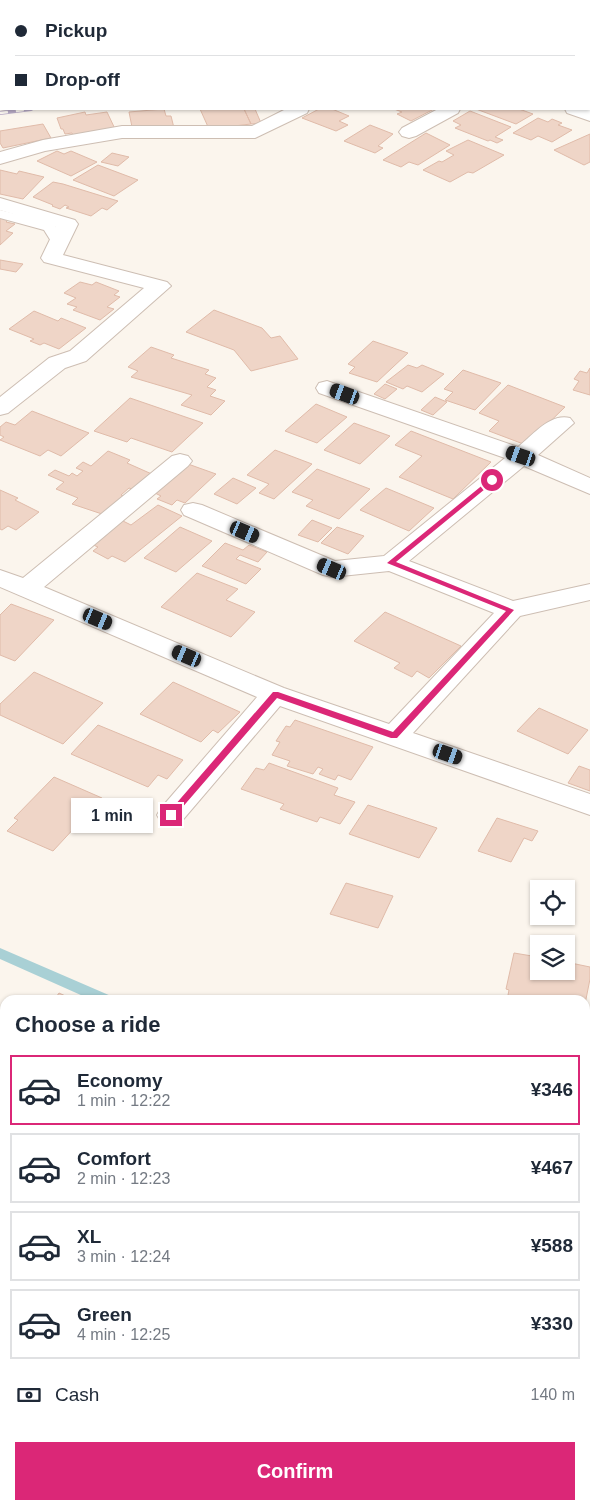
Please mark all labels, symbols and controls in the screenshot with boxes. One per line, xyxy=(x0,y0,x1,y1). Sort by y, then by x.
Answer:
text: Pickup xyxy=(45,20,107,41)
text: Drop-off xyxy=(45,69,120,90)
car xyxy=(328,382,361,406)
car xyxy=(504,444,537,468)
route start xyxy=(481,469,503,491)
car xyxy=(228,519,261,545)
car xyxy=(315,556,348,582)
car xyxy=(81,606,114,632)
car xyxy=(170,643,203,669)
car xyxy=(431,742,464,766)
callout: 1 min xyxy=(71,798,154,832)
route end xyxy=(160,804,182,826)
text: 1 min xyxy=(91,807,133,824)
map controls xyxy=(530,880,575,980)
button: locate xyxy=(530,880,575,925)
button: layers xyxy=(530,935,575,980)
text: Choose a ride xyxy=(15,1012,160,1037)
icon: car xyxy=(17,1068,62,1113)
text: Economy xyxy=(77,1070,163,1091)
text: ¥346 xyxy=(531,1079,573,1100)
text: 1 min · 12:22 xyxy=(77,1092,170,1109)
icon: car xyxy=(17,1146,62,1191)
text: Comfort xyxy=(77,1148,151,1169)
text: ¥467 xyxy=(531,1157,573,1178)
text: 2 min · 12:23 xyxy=(77,1170,170,1187)
icon: car xyxy=(17,1224,62,1269)
text: XL xyxy=(77,1226,101,1247)
text: ¥588 xyxy=(531,1235,573,1256)
text: 3 min · 12:24 xyxy=(77,1248,170,1265)
icon: car xyxy=(17,1302,62,1347)
text: Green xyxy=(77,1304,132,1325)
text: ¥330 xyxy=(531,1313,573,1334)
text: 4 min · 12:25 xyxy=(77,1326,170,1343)
icon: cash xyxy=(15,1381,43,1409)
text: Cash xyxy=(55,1384,99,1405)
text: 140 m xyxy=(531,1386,575,1403)
button: Confirm xyxy=(15,1442,575,1500)

